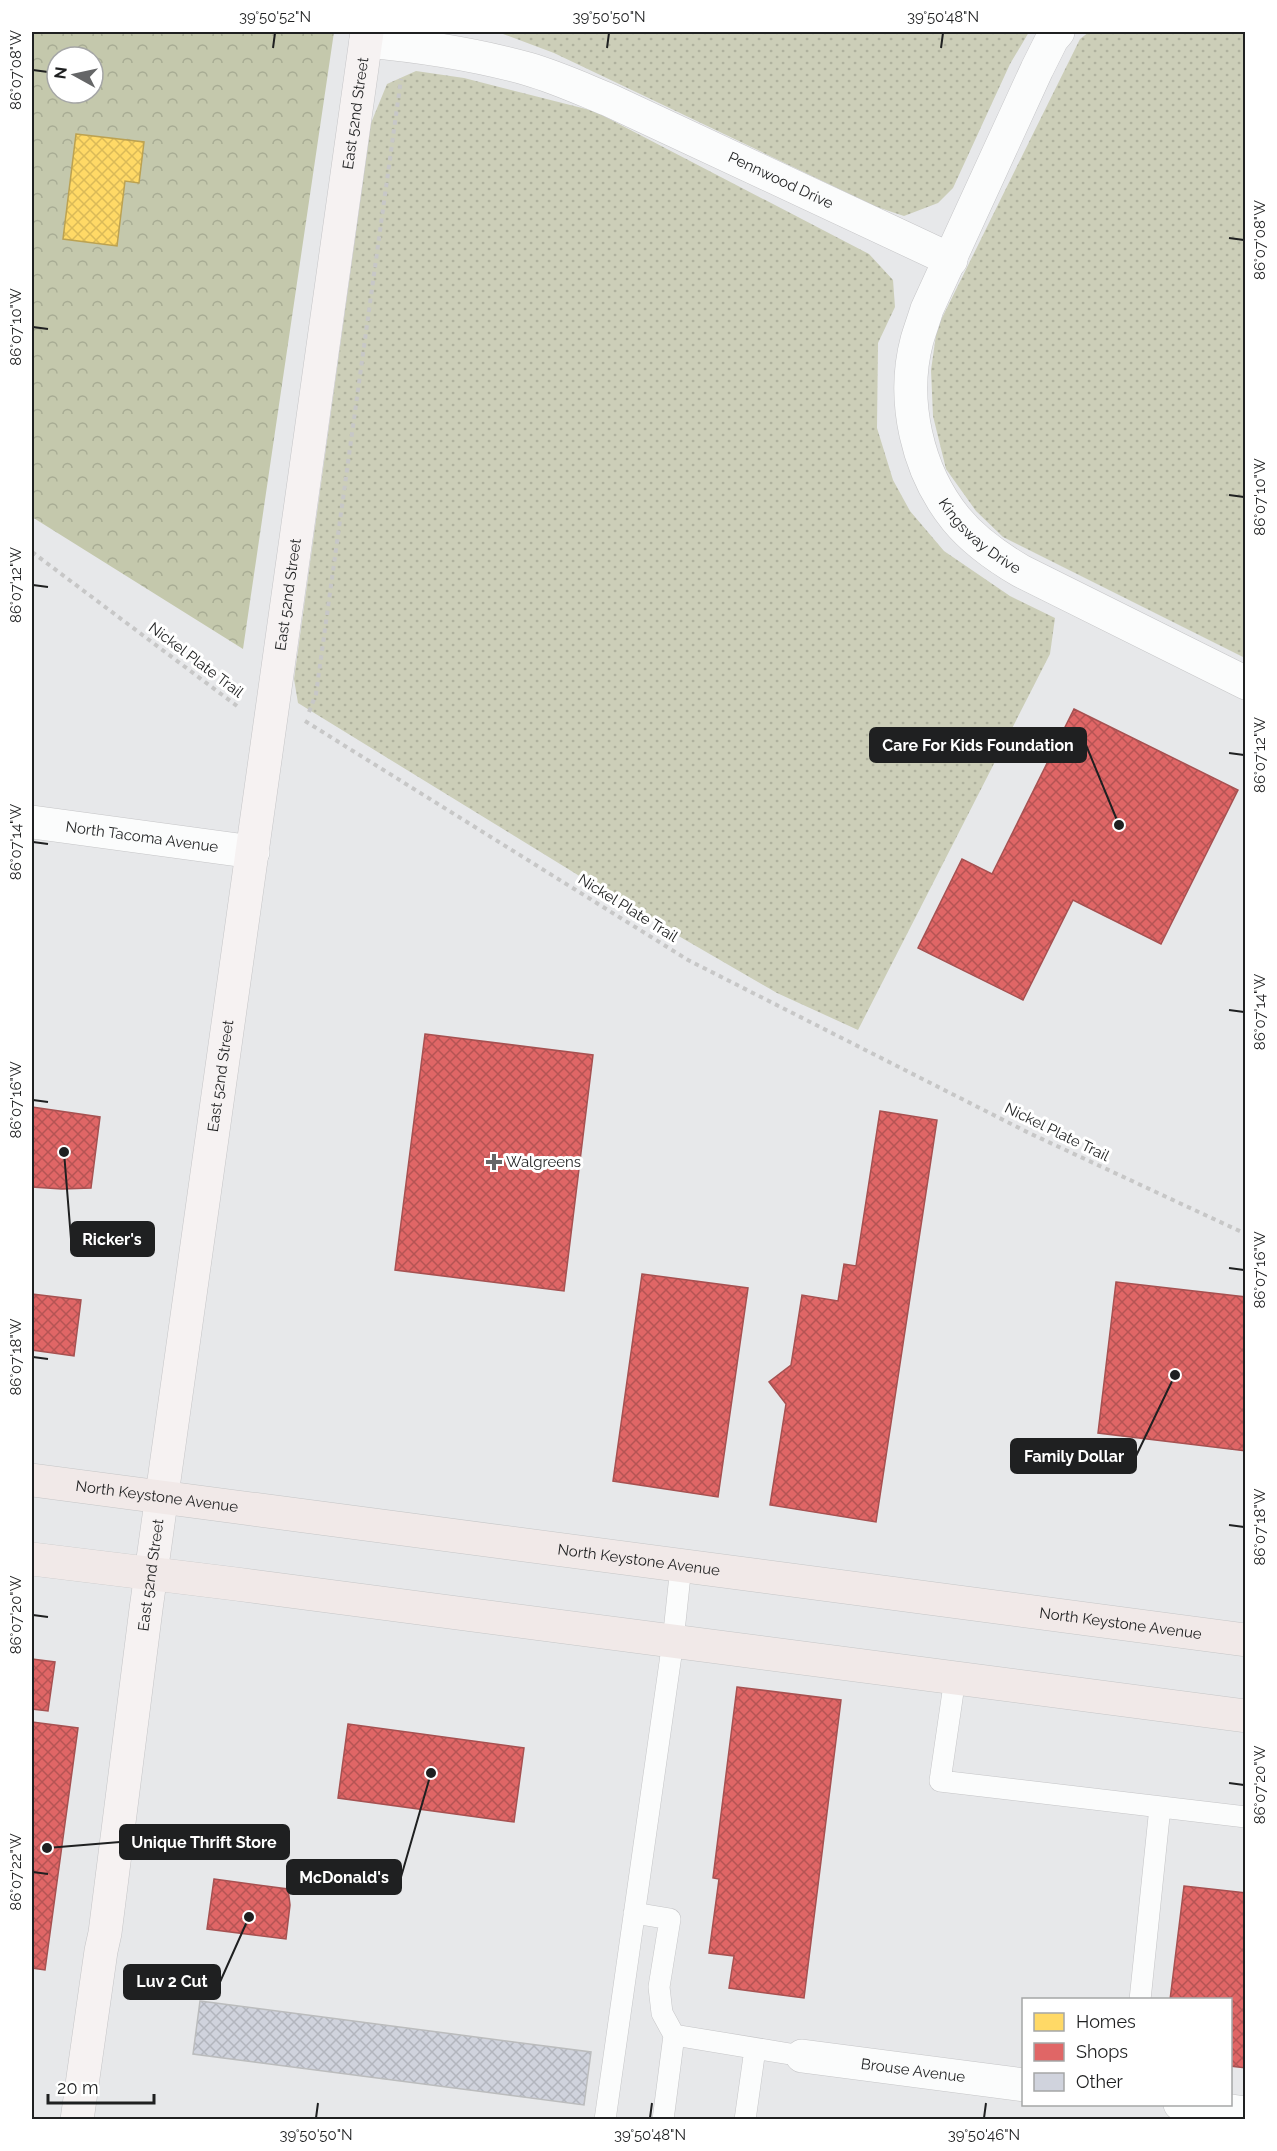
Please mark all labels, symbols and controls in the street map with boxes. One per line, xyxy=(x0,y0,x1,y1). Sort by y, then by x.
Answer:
text: 39°50'52"N xyxy=(239,8,311,26)
text: 39°50'50"N xyxy=(572,8,646,26)
text: 39°50'48"N xyxy=(907,8,979,26)
text: 86°07'08"W xyxy=(7,30,25,110)
north arrow xyxy=(45,45,105,105)
street label: East 52nd Street xyxy=(339,56,372,171)
text: N xyxy=(50,66,71,80)
street label: Pennwood Drive xyxy=(725,148,836,213)
text: 86°07'08"W xyxy=(1251,200,1269,280)
text: 86°07'10"W xyxy=(7,288,25,366)
text: 86°07'10"W xyxy=(1251,458,1269,536)
street label: Kingsway Drive xyxy=(935,495,1024,578)
street label: East 52nd Street xyxy=(271,537,305,652)
text: 86°07'12"W xyxy=(7,547,25,623)
street label: Nickel Plate Trail xyxy=(145,618,248,702)
text: 86°07'12"W xyxy=(1251,717,1269,793)
callout: Care For Kids Foundation xyxy=(870,728,1086,762)
text: Care For Kids Foundation xyxy=(882,736,1074,755)
text: 86°07'14"W xyxy=(7,804,25,880)
street label: North Tacoma Avenue xyxy=(65,818,220,856)
street label: Nickel Plate Trail xyxy=(575,870,682,946)
text: 86°07'14"W xyxy=(1251,974,1269,1050)
street label: East 52nd Street xyxy=(204,1019,237,1133)
text: 86°07'16"W xyxy=(7,1061,25,1139)
street label: Nickel Plate Trail xyxy=(1002,1099,1113,1165)
place label: Walgreens xyxy=(506,1153,581,1171)
marker: Walgreens xyxy=(487,1155,501,1169)
callout: Ricker's xyxy=(71,1222,154,1256)
text: Ricker's xyxy=(82,1230,142,1249)
text: 86°07'16"W xyxy=(1251,1231,1269,1309)
text: 86°07'18"W xyxy=(7,1318,25,1396)
callout: Family Dollar xyxy=(1011,1439,1136,1473)
text: Family Dollar xyxy=(1024,1447,1124,1466)
street label: North Keystone Avenue xyxy=(75,1477,239,1516)
text: 86°07'18"W xyxy=(1251,1488,1269,1566)
street label: East 52nd Street xyxy=(134,1518,168,1632)
street label: North Keystone Avenue xyxy=(556,1540,721,1580)
text: 86°07'20"W xyxy=(7,1575,25,1654)
street label: North Keystone Avenue xyxy=(1038,1604,1203,1643)
text: 86°07'20"W xyxy=(1251,1745,1269,1824)
callout: Unique Thrift Store xyxy=(120,1825,289,1859)
text: 86°07'22"W xyxy=(7,1833,25,1911)
text: Unique Thrift Store xyxy=(131,1833,277,1852)
callout: McDonald's xyxy=(287,1860,401,1894)
text: McDonald's xyxy=(299,1868,389,1887)
callout: Luv 2 Cut xyxy=(124,1965,220,1999)
text: Luv 2 Cut xyxy=(136,1972,208,1991)
legend xyxy=(1022,1998,1232,2106)
text: Homes xyxy=(1076,2011,1136,2032)
text: Shops xyxy=(1076,2041,1128,2062)
street label: Brouse Avenue xyxy=(860,2055,966,2086)
scale bar xyxy=(48,2067,154,2105)
text: Other xyxy=(1076,2071,1124,2092)
text: 20 m xyxy=(57,2077,99,2098)
text: 39°50'50"N xyxy=(279,2126,353,2144)
text: 39°50'48"N xyxy=(614,2126,686,2144)
text: 39°50'46"N xyxy=(948,2126,1020,2144)

